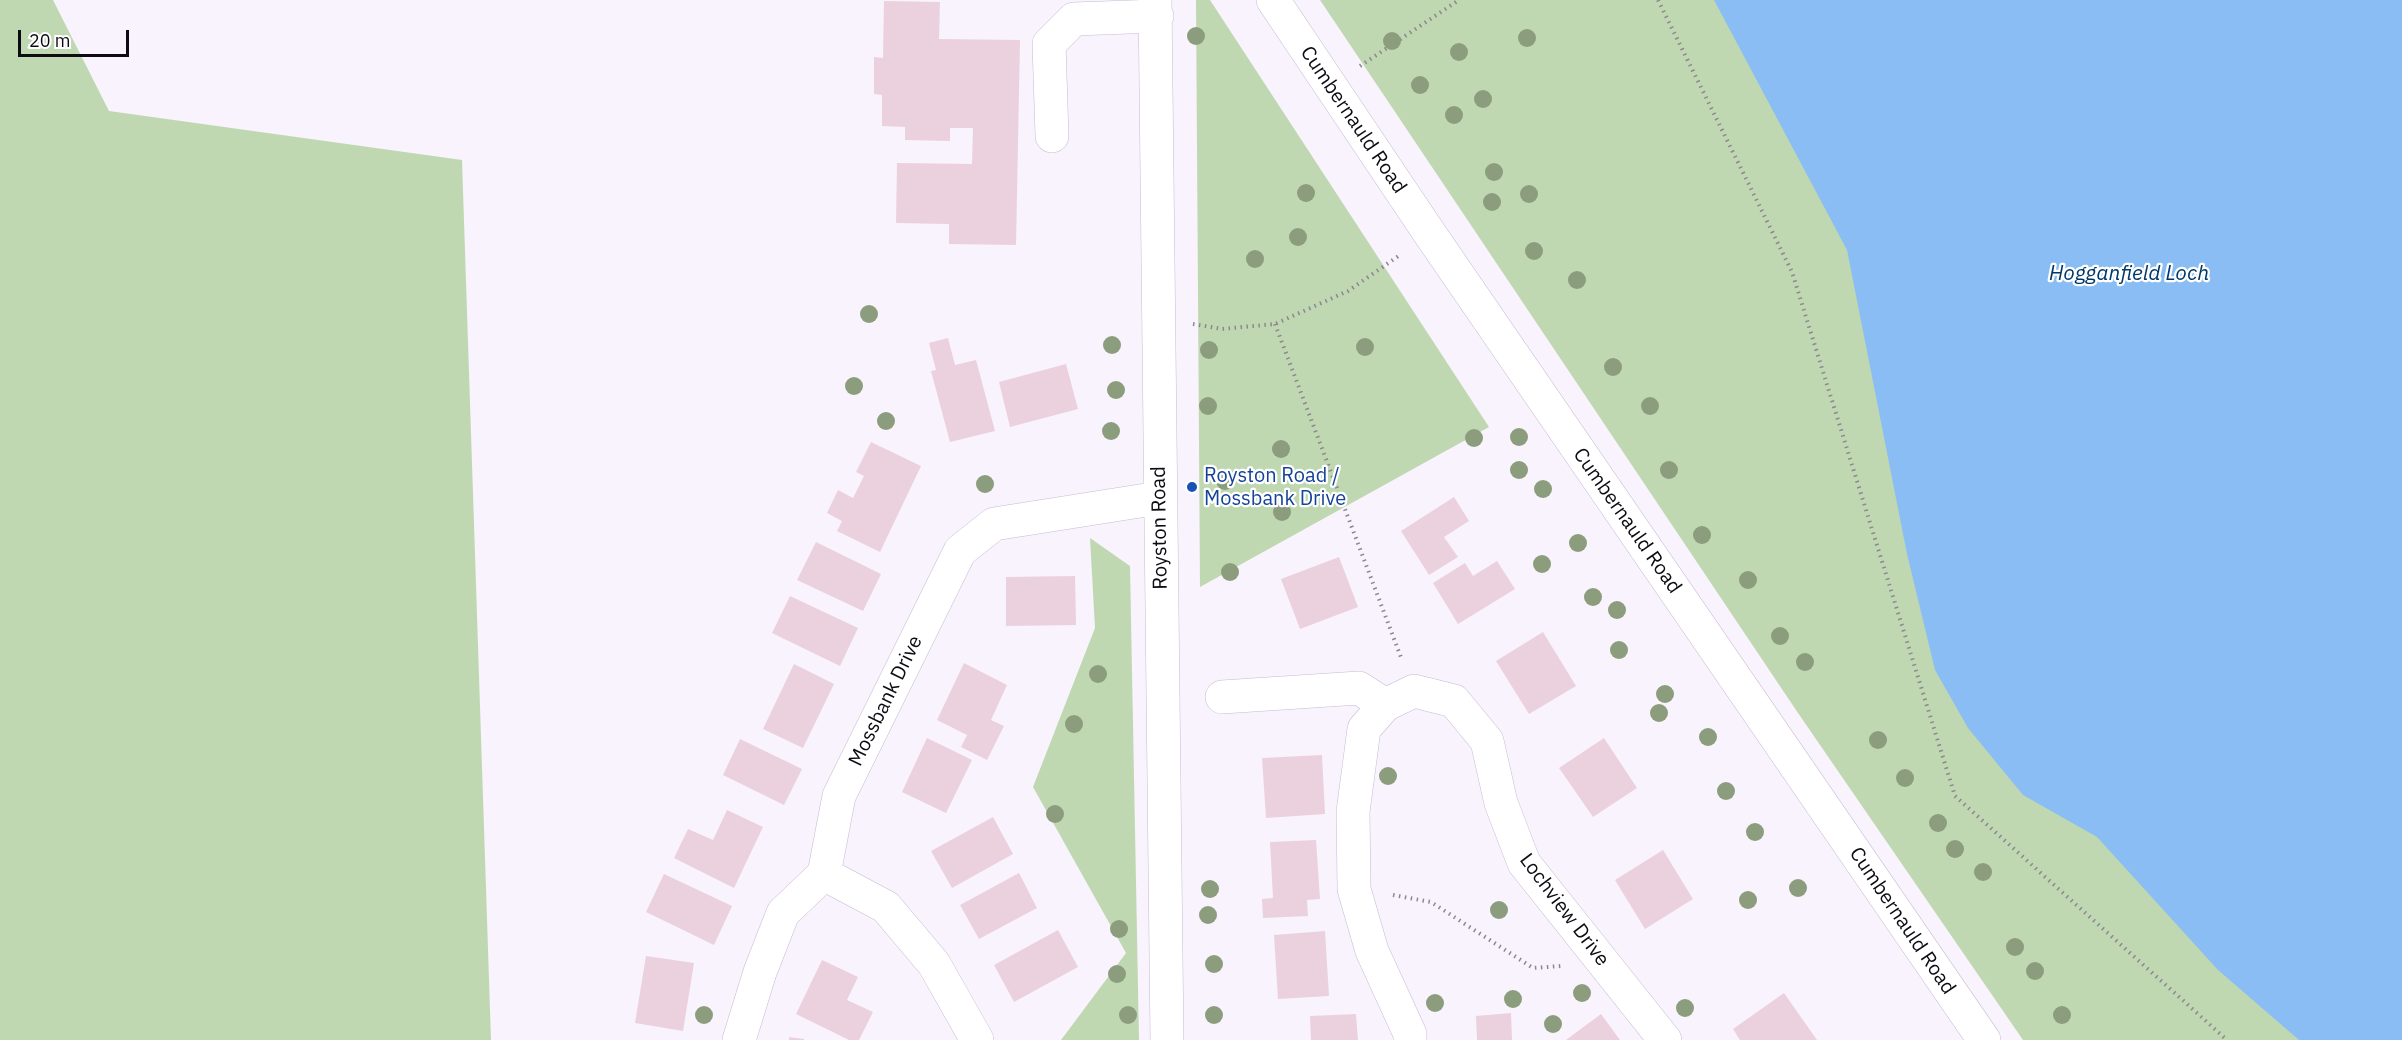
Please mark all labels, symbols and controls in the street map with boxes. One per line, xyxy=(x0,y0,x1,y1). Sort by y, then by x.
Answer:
scale bar xyxy=(21,18,132,56)
text: 20 m xyxy=(29,29,71,52)
street label: Cumbernauld Road xyxy=(1295,42,1411,198)
water label: Hogganfield Loch xyxy=(2049,261,2209,287)
street label: Cumbernauld Road xyxy=(1568,444,1686,598)
place label: Royston Road / Mossbank Drive xyxy=(1204,464,1346,511)
street label: Royston Road xyxy=(1147,466,1173,590)
marker: Royston Road / Mossbank Drive xyxy=(1185,480,1199,494)
street label: Mossbank Drive xyxy=(844,632,928,770)
street label: Cumbernauld Road xyxy=(1844,843,1960,999)
street label: Lochview Drive xyxy=(1514,849,1614,971)

